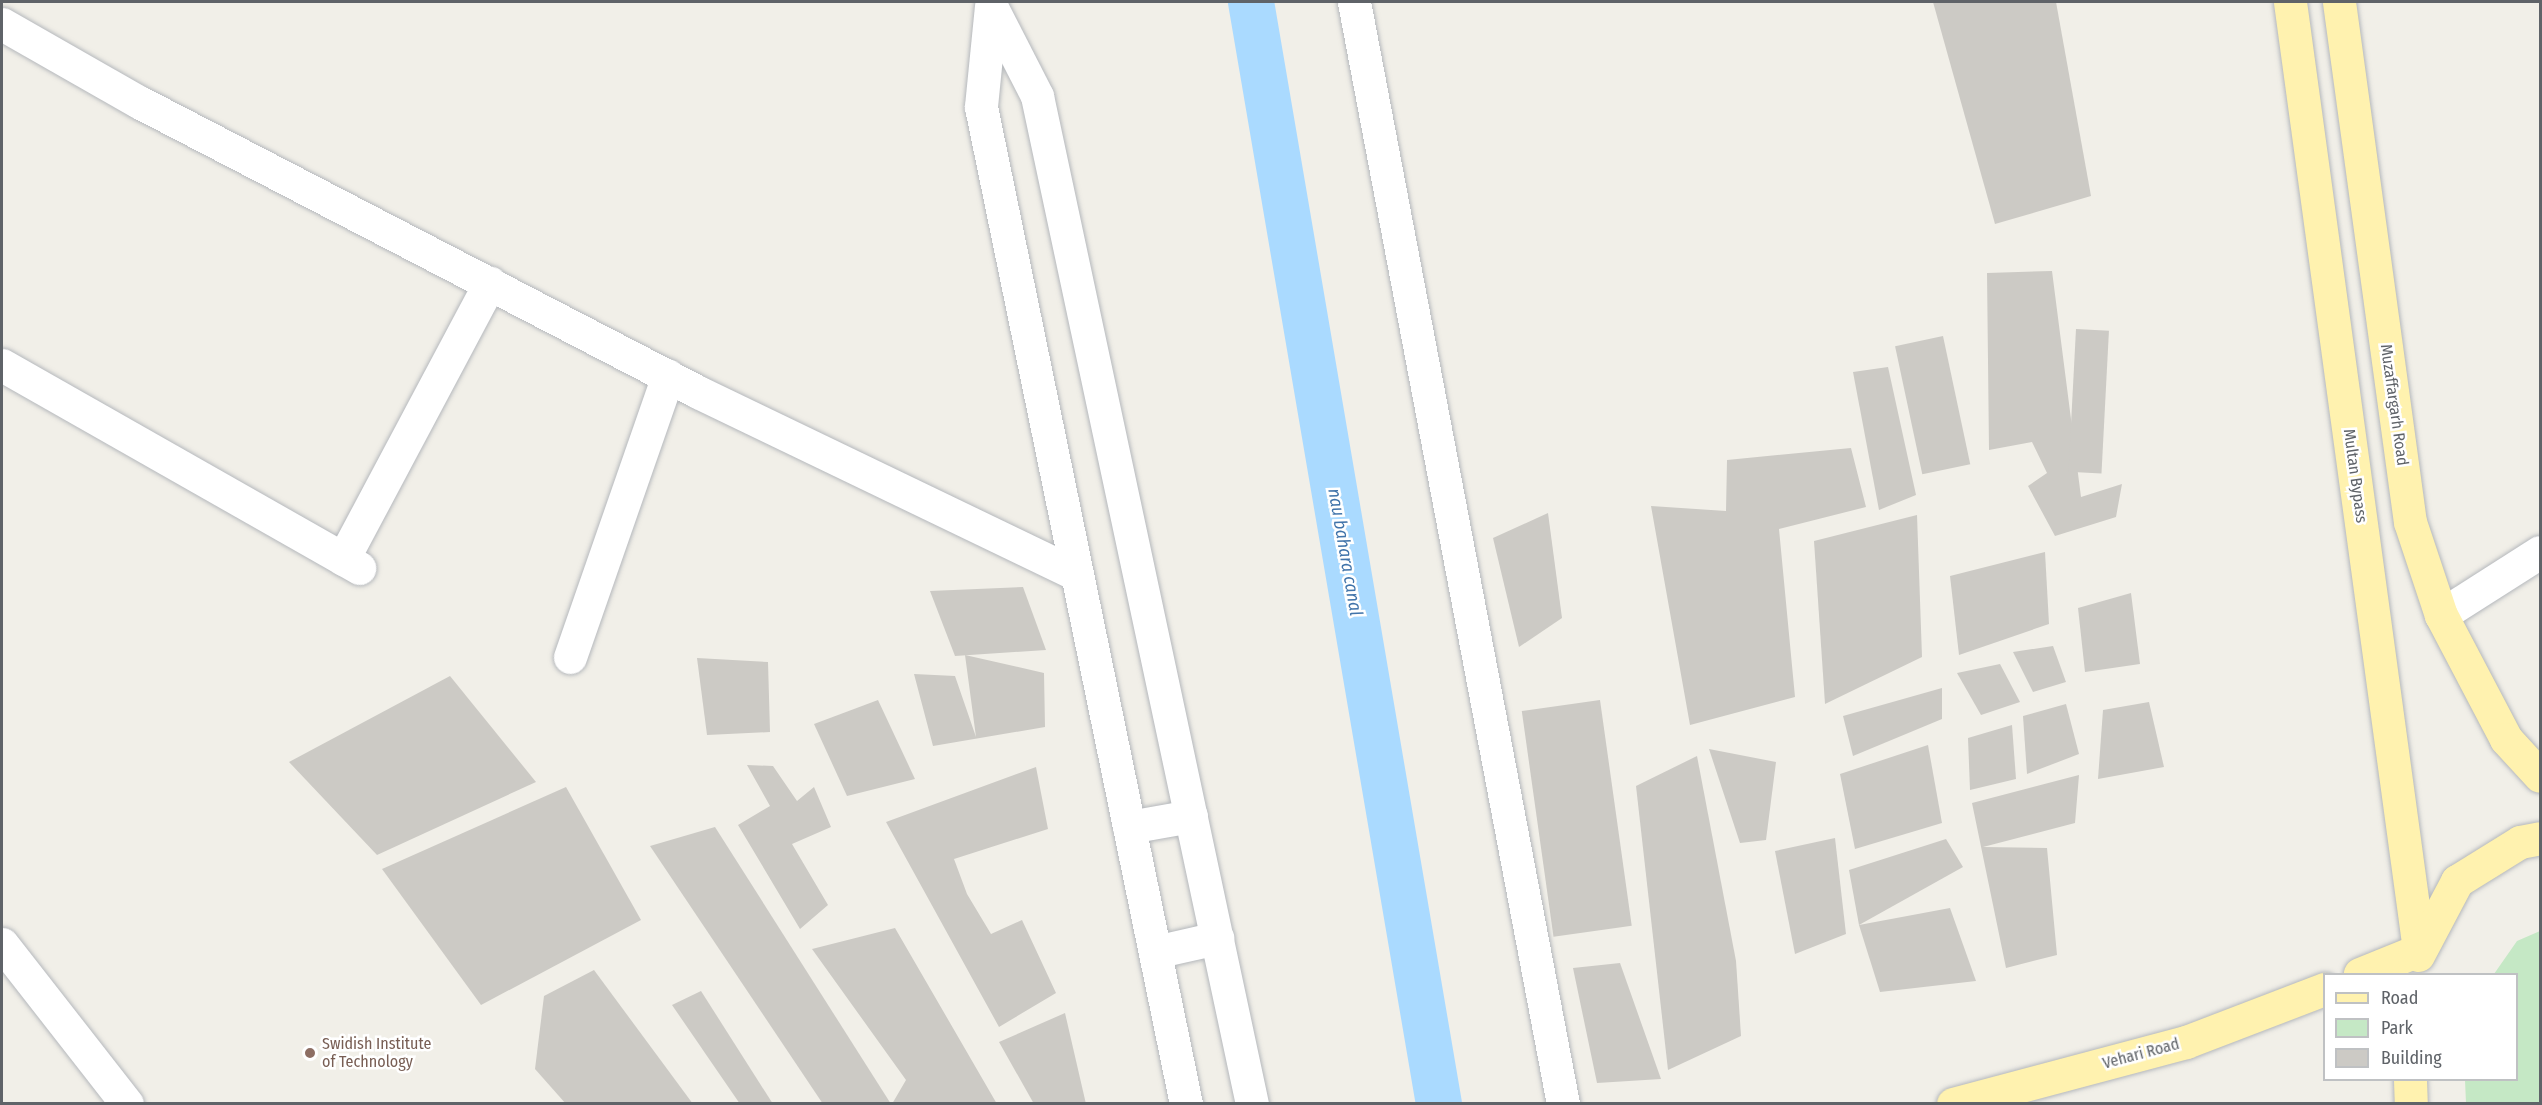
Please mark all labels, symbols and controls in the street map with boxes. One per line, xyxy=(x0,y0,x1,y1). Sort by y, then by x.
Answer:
street label: Muzaffargarh Road xyxy=(2376,343,2412,467)
street label: Multan Bypass xyxy=(2339,428,2371,524)
water label: nau bahara canal xyxy=(1323,487,1367,617)
legend xyxy=(2323,973,2518,1081)
text: Road xyxy=(2381,987,2418,1009)
text: Park xyxy=(2381,1017,2413,1039)
place label: Swidish Institute of Technology xyxy=(322,1034,431,1072)
street label: Vehari Road xyxy=(2101,1035,2181,1073)
marker: Swidish Institute of Technology xyxy=(303,1046,317,1060)
text: Building xyxy=(2381,1047,2442,1069)

